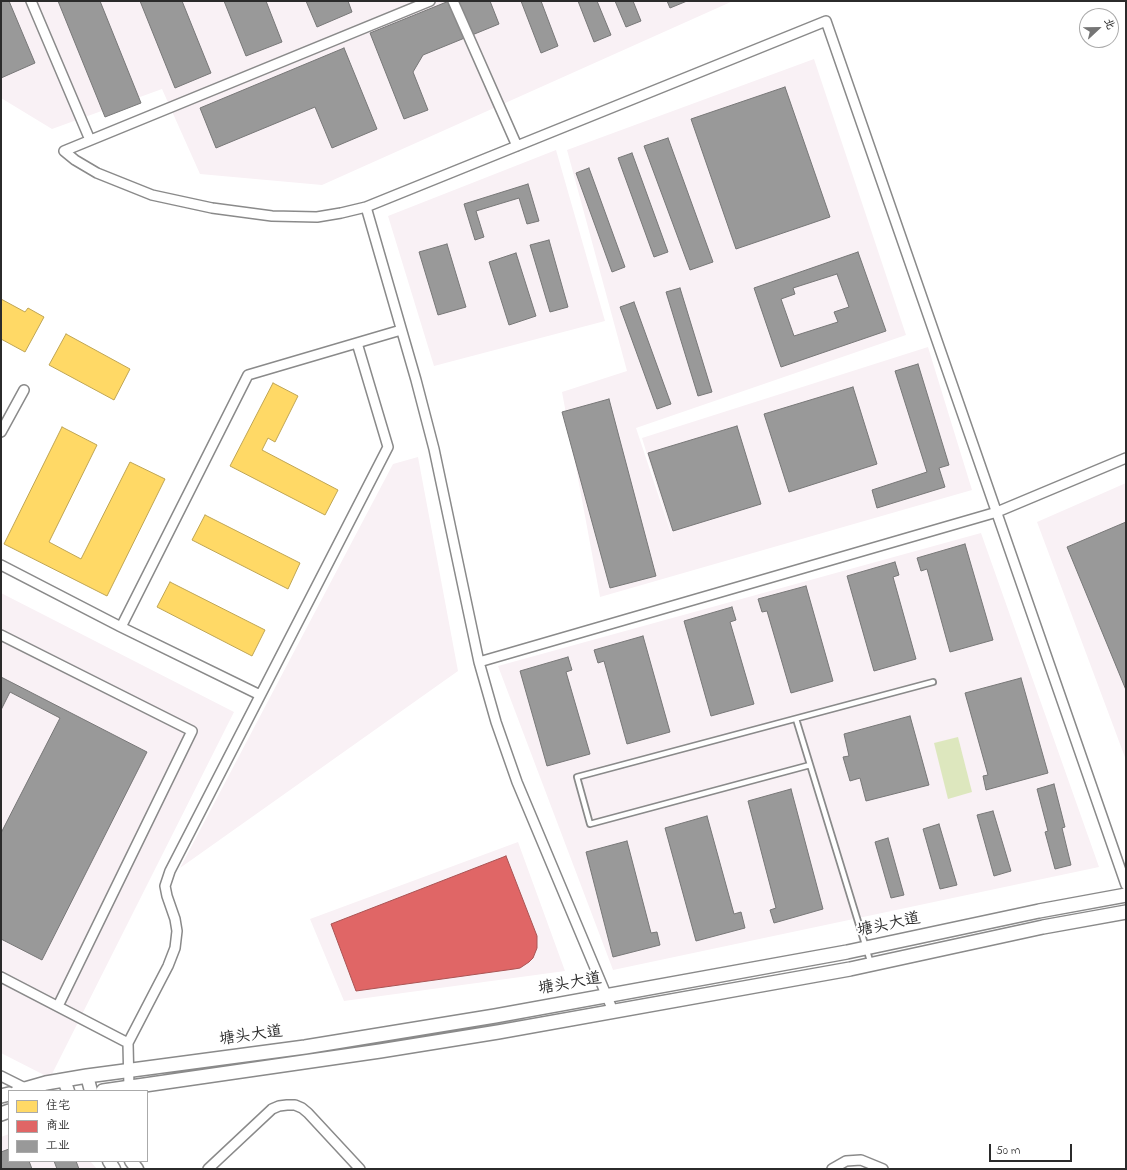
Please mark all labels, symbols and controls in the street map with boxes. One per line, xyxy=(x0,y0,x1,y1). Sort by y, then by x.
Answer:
north arrow xyxy=(1079,8,1119,48)
text: 北 xyxy=(1100,16,1119,32)
street label: 塘头大道 xyxy=(856,910,922,942)
street label: 塘头大道 xyxy=(537,970,603,1000)
street label: 塘头大道 xyxy=(218,1023,284,1051)
legend xyxy=(8,1090,148,1162)
text: 住宅 xyxy=(46,1097,70,1115)
text: 商业 xyxy=(46,1117,70,1135)
scale bar xyxy=(991,1136,1074,1162)
text: 工业 xyxy=(46,1137,70,1155)
text: 50 m xyxy=(996,1142,1020,1160)

